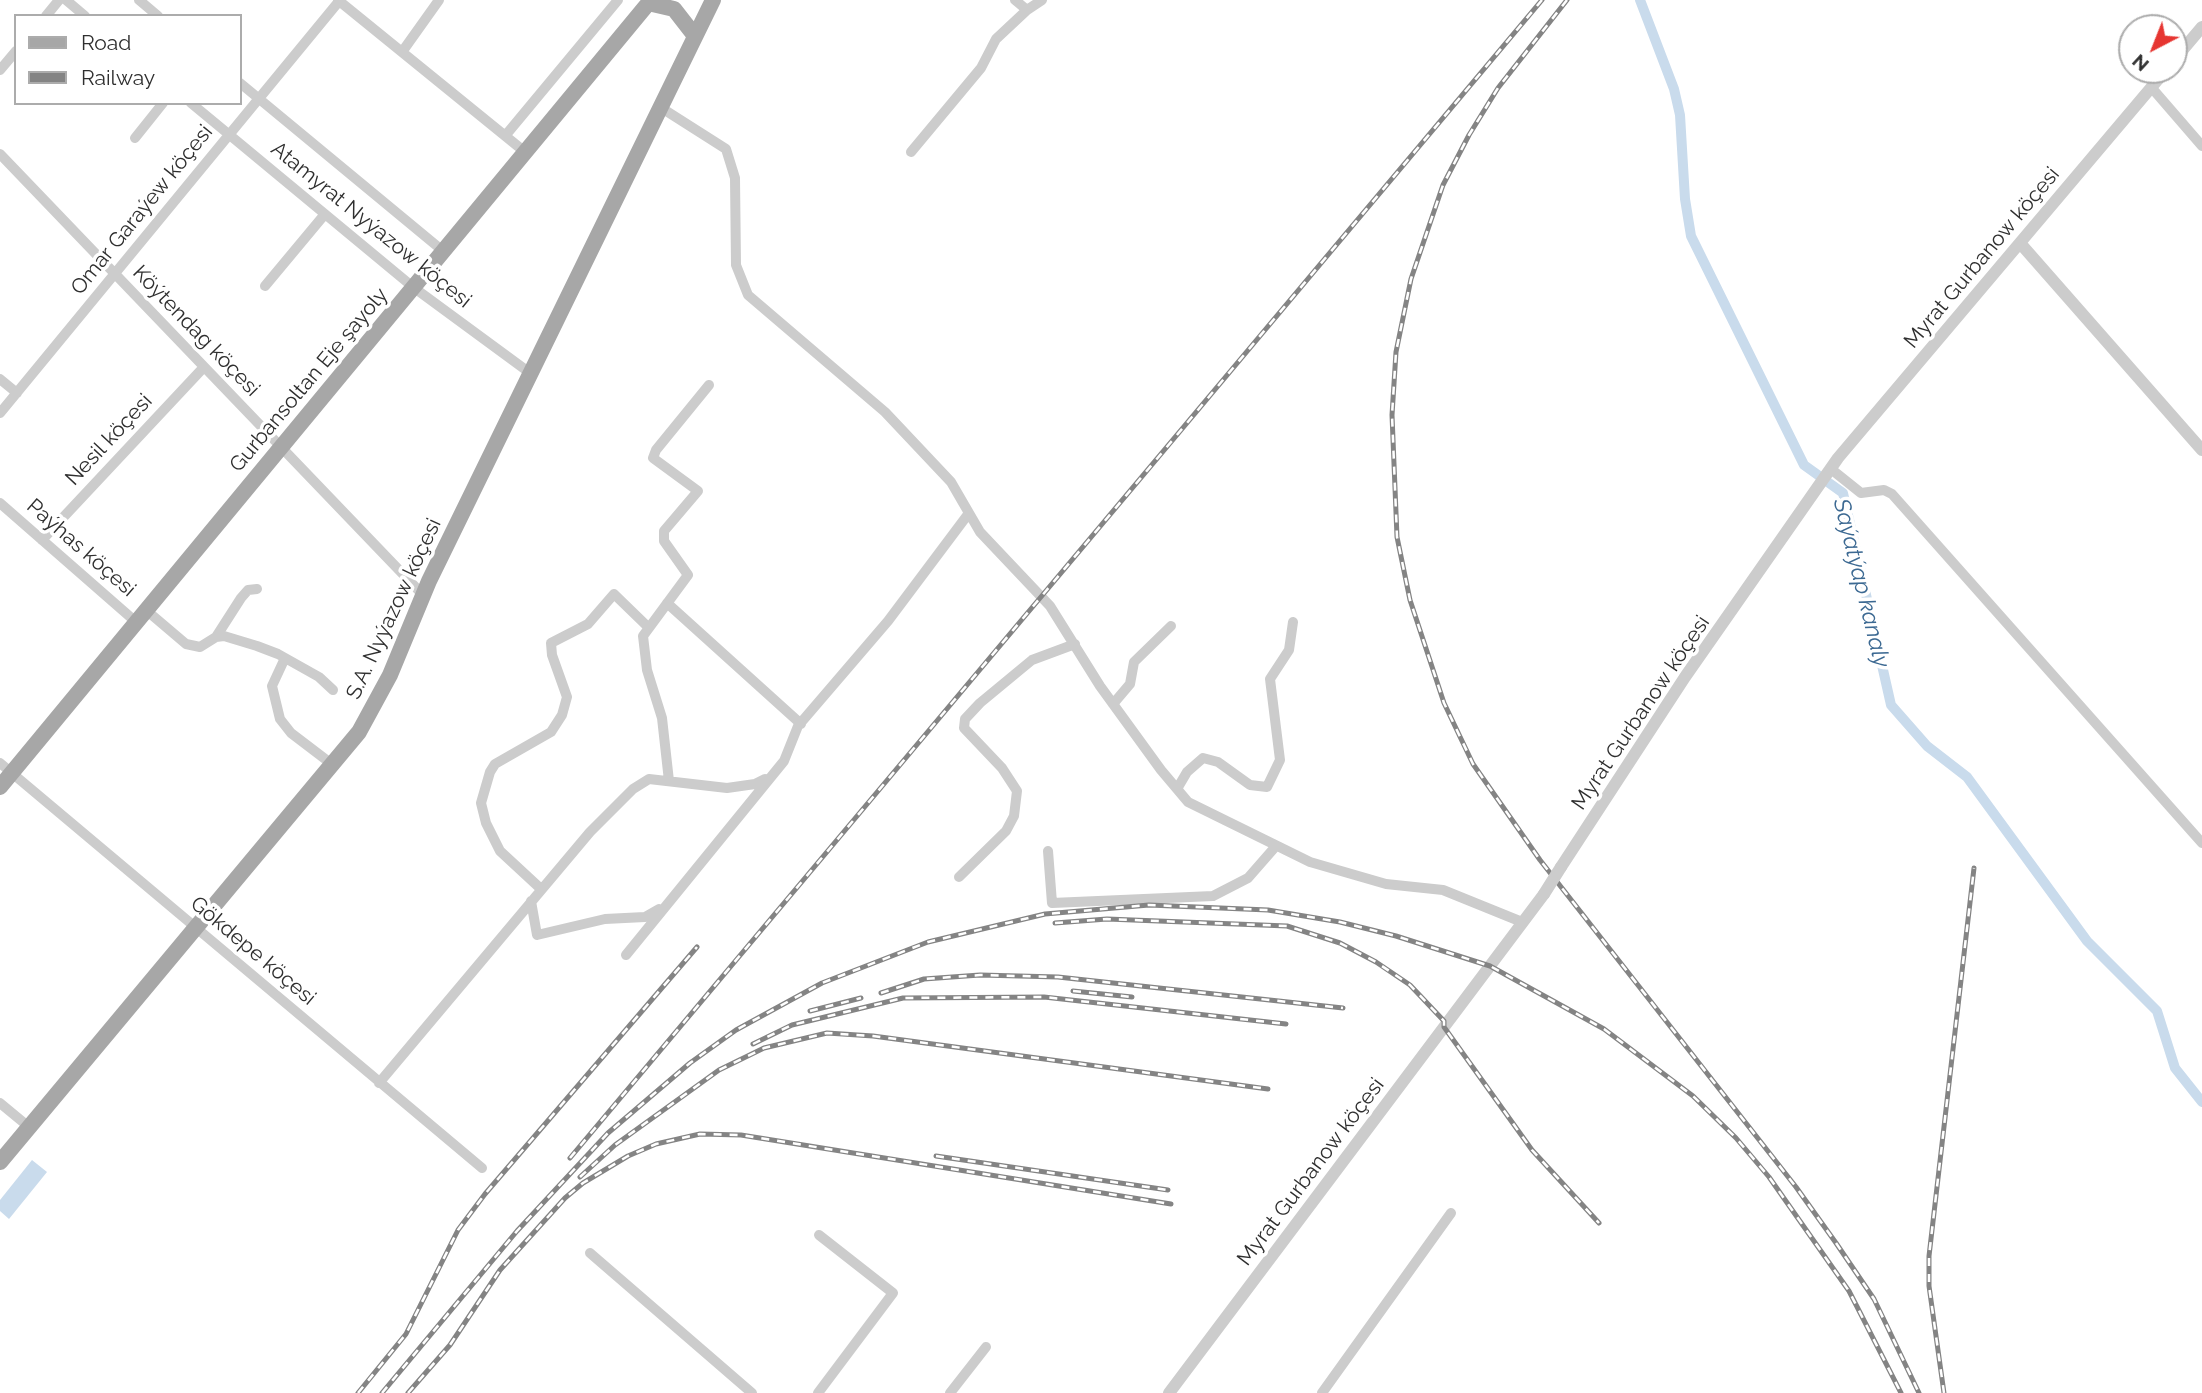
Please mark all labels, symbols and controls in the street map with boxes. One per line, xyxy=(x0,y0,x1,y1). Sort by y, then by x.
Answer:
legend xyxy=(14,14,242,105)
north arrow xyxy=(2118,14,2188,84)
text: Road xyxy=(81,30,131,55)
text: N xyxy=(2128,50,2153,76)
text: Railway xyxy=(81,65,155,90)
street label: Omar Garaýew köçesi xyxy=(66,120,218,300)
street label: Atamyrat Nyýazow köçesi xyxy=(266,137,476,313)
street label: Myrat Gurbanow köçesi xyxy=(1899,162,2065,354)
street label: Köýtendag köçesi xyxy=(127,260,265,402)
street label: Gurbansoltan Eje şayoly xyxy=(225,283,393,477)
street label: Nesil köçesi xyxy=(60,389,158,491)
street label: Paýhas köçesi xyxy=(21,494,141,602)
water label: Saýatýap kanaly xyxy=(1827,496,1895,670)
street label: S.A. Nyýazow köçesi xyxy=(341,515,447,703)
street label: Myrat Gurbanow köçesi xyxy=(1567,611,1715,815)
street label: Gökdepe köçesi xyxy=(185,891,321,1011)
street label: Myrat Gurbanow köçesi xyxy=(1232,1073,1390,1271)

